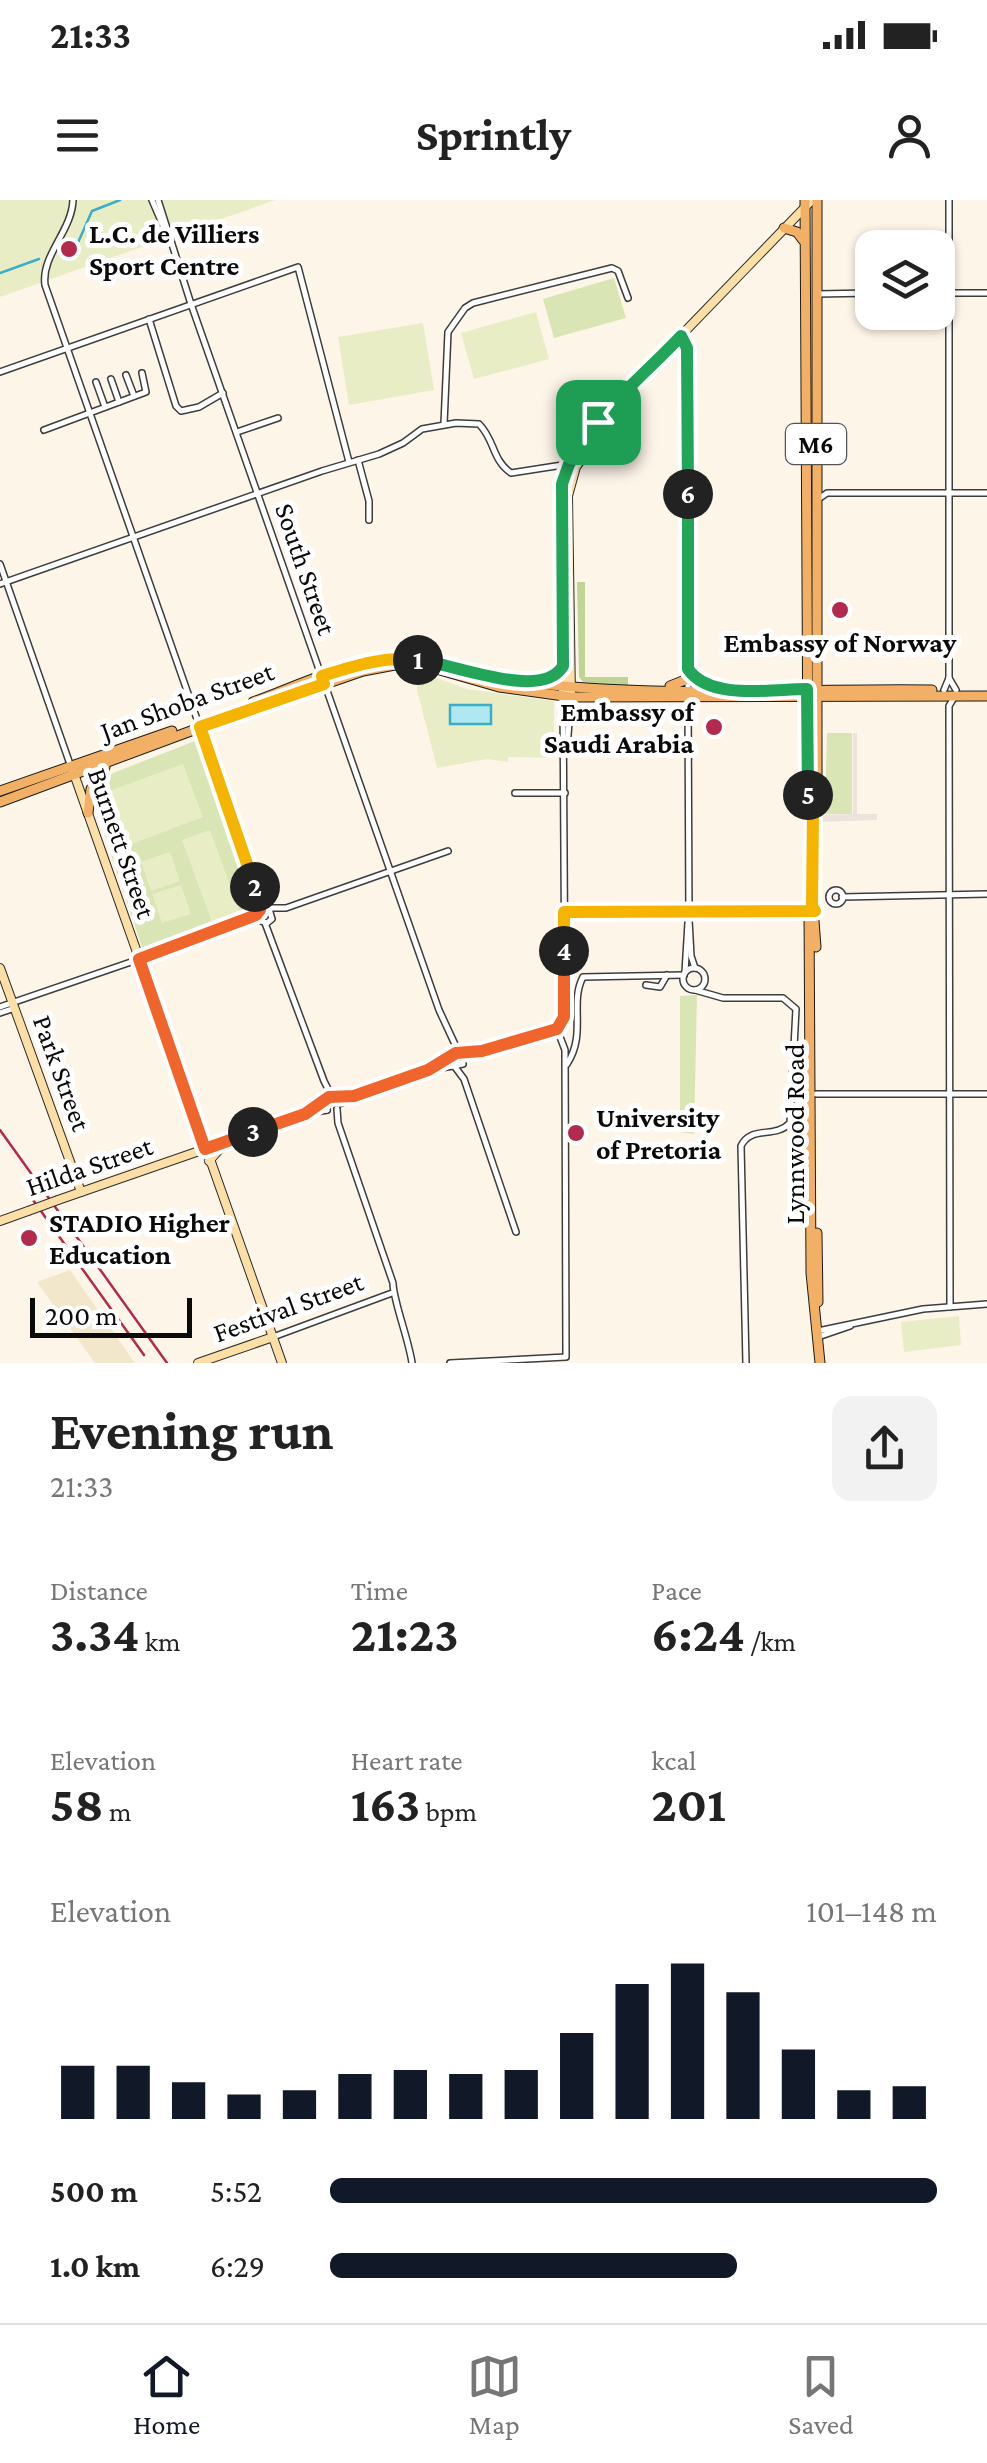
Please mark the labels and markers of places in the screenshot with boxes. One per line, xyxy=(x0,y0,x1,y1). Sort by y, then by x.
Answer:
place label: L.C. de Villiers Sport Centre xyxy=(89,218,259,281)
marker: L.C. de Villiers Sport Centre xyxy=(58,238,80,260)
pin xyxy=(556,380,641,465)
pin: 6 xyxy=(663,469,713,519)
marker: Embassy of Norway xyxy=(829,599,851,621)
place label: Embassy of Norway xyxy=(724,627,957,658)
pin: 1 xyxy=(393,635,443,685)
place label: Embassy of Saudi Arabia xyxy=(544,696,696,759)
marker: Embassy of Saudi Arabia xyxy=(703,716,725,738)
pin: 5 xyxy=(783,770,833,820)
pin: 2 xyxy=(230,862,280,912)
pin: 4 xyxy=(539,926,589,976)
place label: University of Pretoria xyxy=(596,1102,722,1165)
pin: 3 xyxy=(228,1107,278,1157)
marker: University of Pretoria xyxy=(565,1122,587,1144)
place label: STADIO Higher Education xyxy=(49,1207,230,1270)
marker: STADIO Higher Education xyxy=(18,1227,40,1249)

